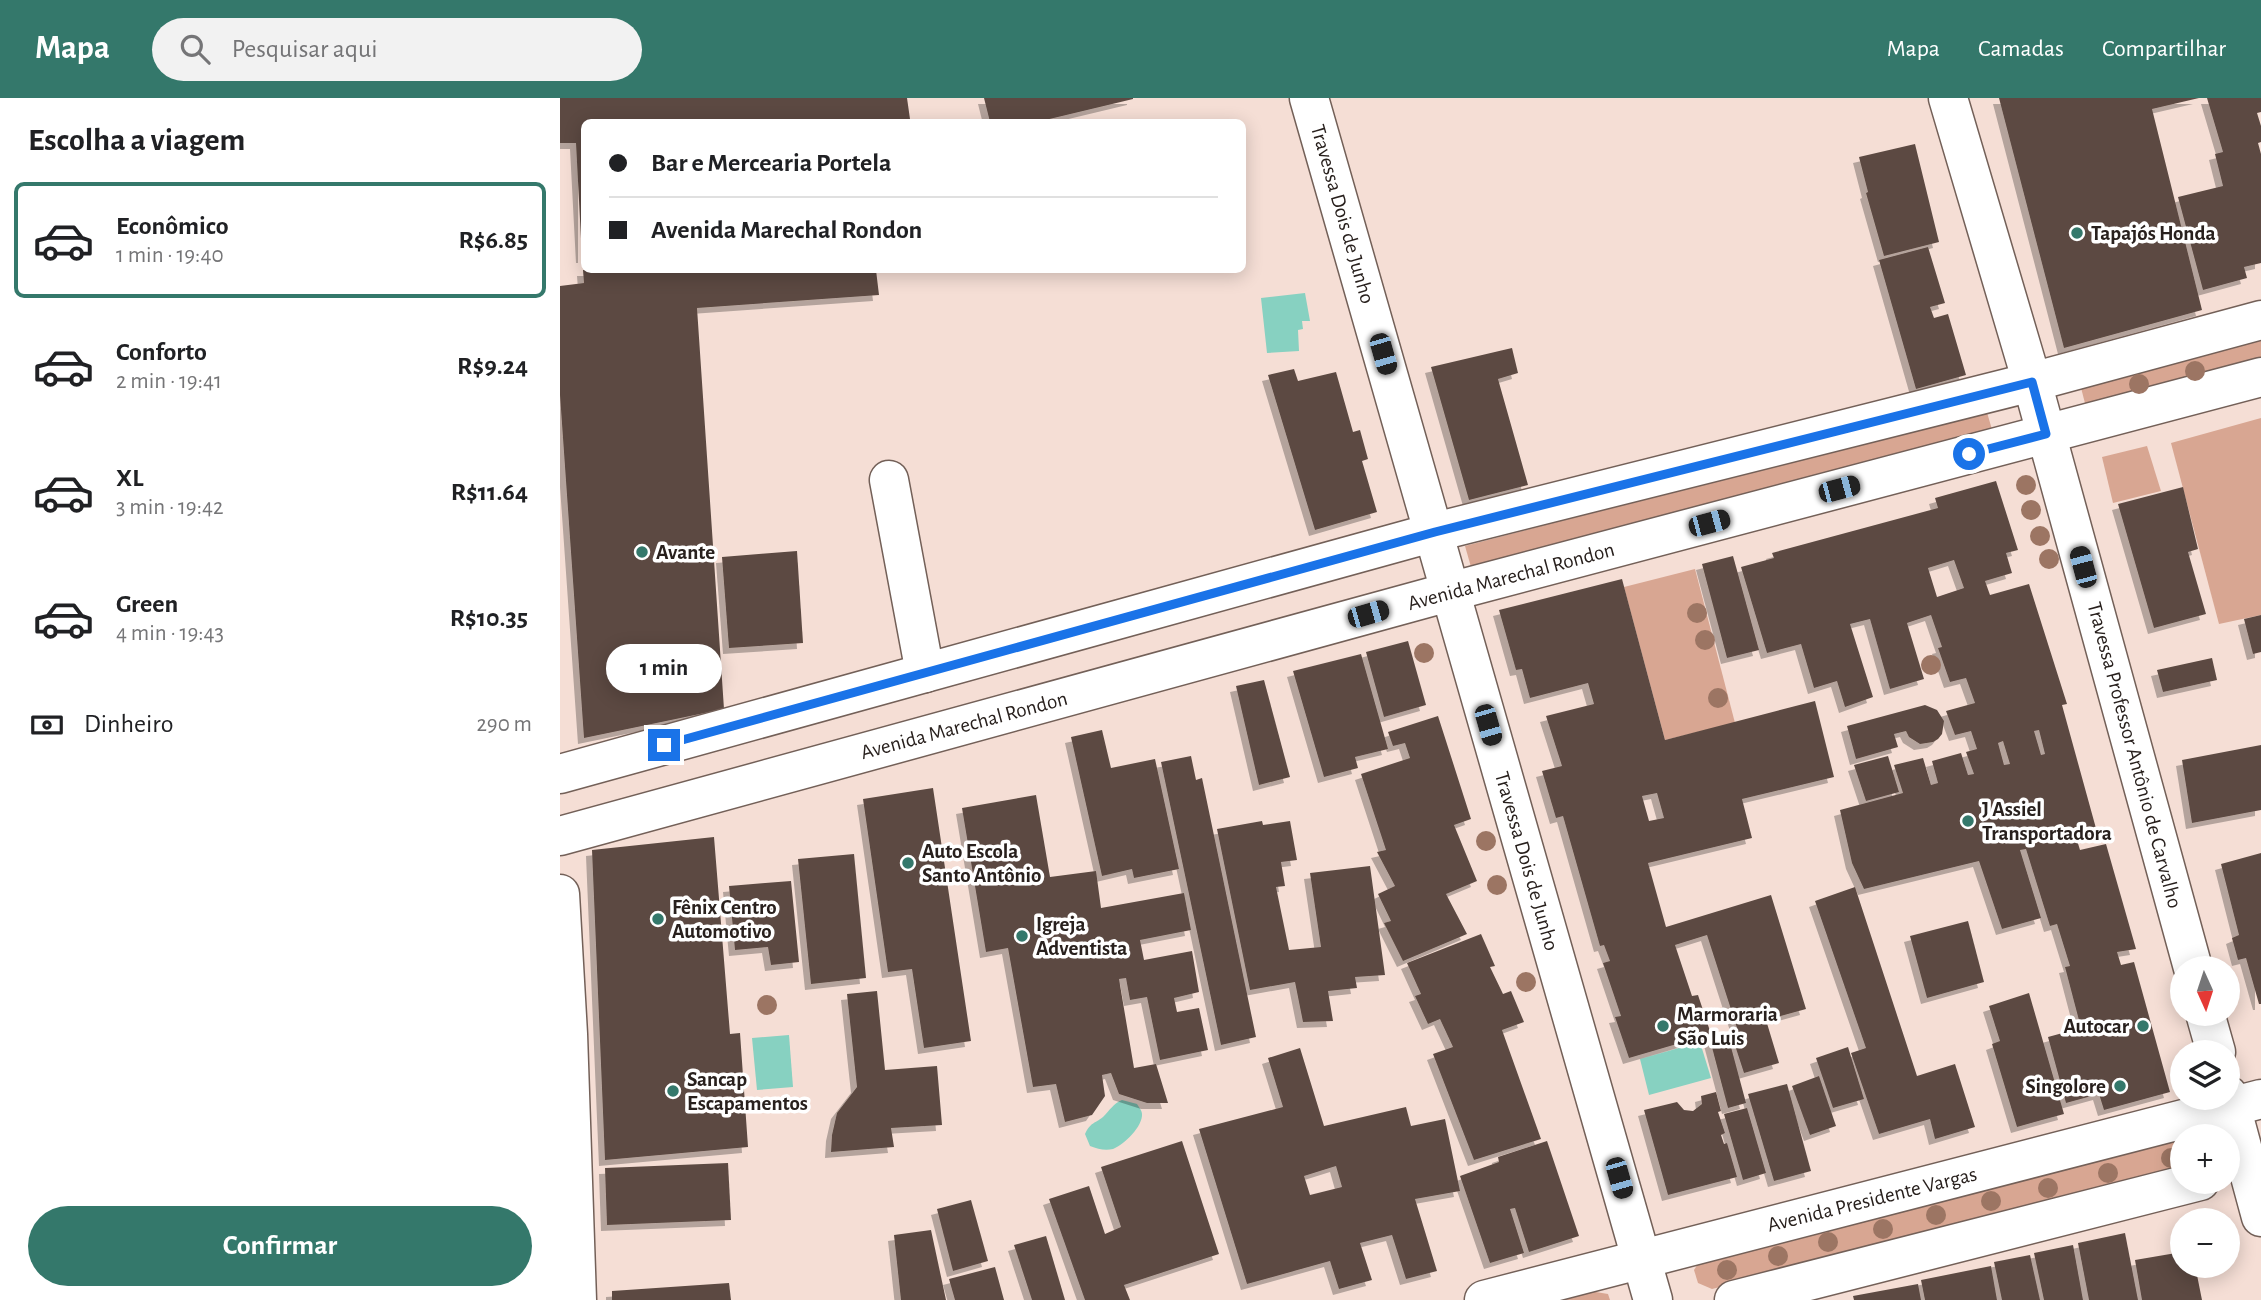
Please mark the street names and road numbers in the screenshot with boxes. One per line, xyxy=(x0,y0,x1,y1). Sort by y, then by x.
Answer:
street label: Travessa Dois de Junho xyxy=(1307,122,1378,306)
street label: Avenida Marechal Rondon xyxy=(1405,539,1617,614)
street label: Travessa Professor Antônio de Carvalho xyxy=(2083,600,2186,910)
street label: Avenida Marechal Rondon xyxy=(858,688,1070,763)
street label: Travessa Dois de Junho xyxy=(1491,769,1562,953)
street label: Avenida Presidente Vargas xyxy=(1765,1163,1979,1236)

